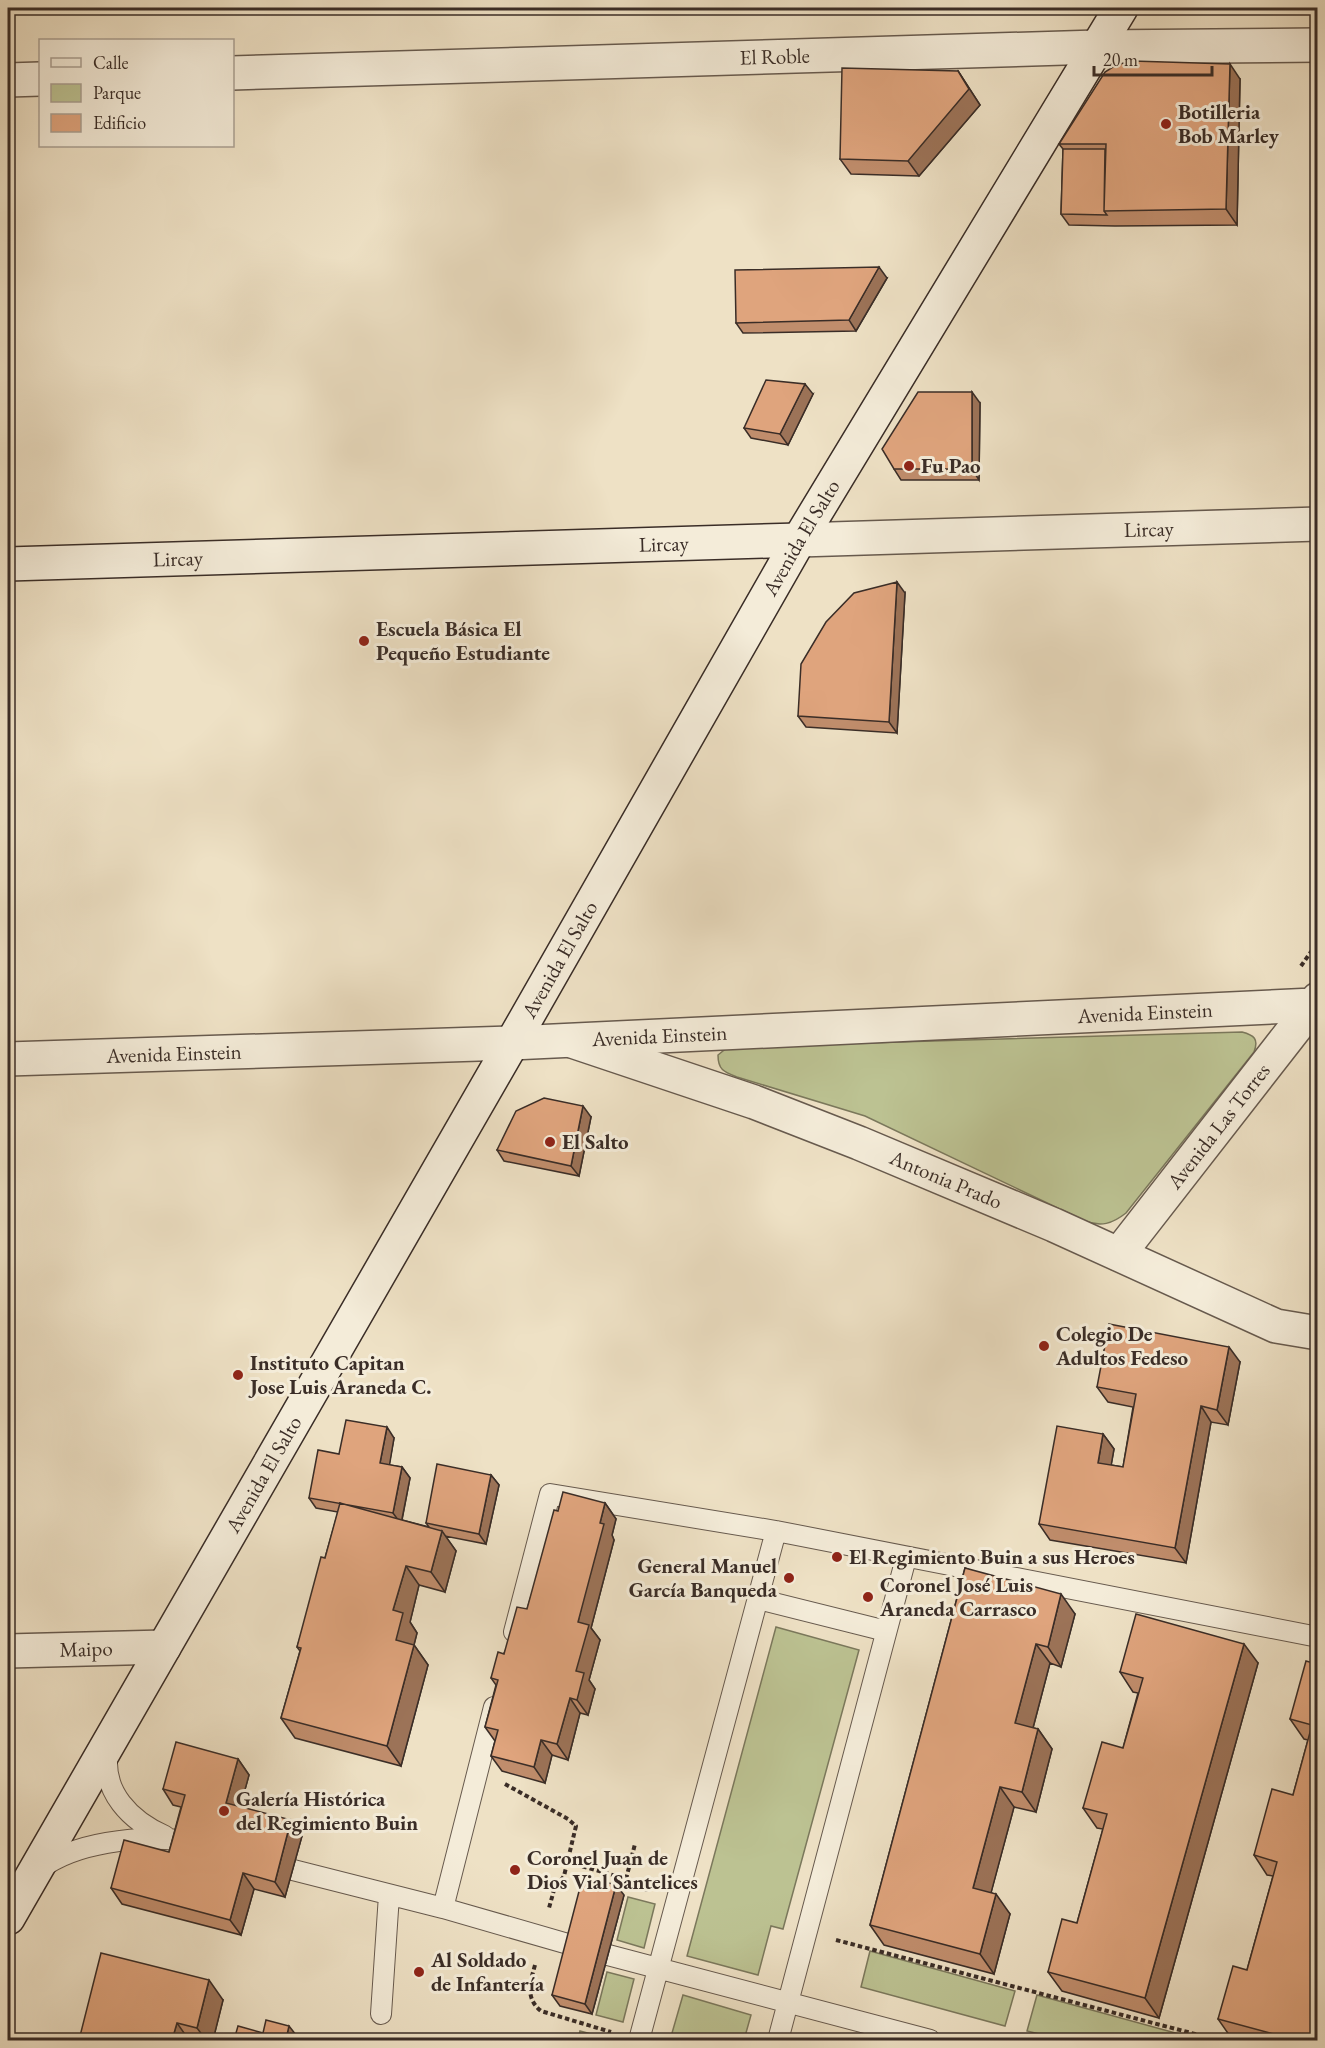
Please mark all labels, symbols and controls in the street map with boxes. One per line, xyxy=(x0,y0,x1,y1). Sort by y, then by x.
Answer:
legend xyxy=(39,39,234,147)
scale bar xyxy=(1094,39,1212,77)
street label: El Roble xyxy=(739,42,810,71)
text: 20 m xyxy=(1103,48,1138,71)
text: Calle xyxy=(93,51,129,74)
text: Parque xyxy=(93,81,141,104)
place label: Botilleria Bob Marley xyxy=(1178,98,1280,149)
text: Edificio xyxy=(93,111,146,134)
marker: Botilleria Bob Marley xyxy=(1159,117,1173,131)
place label: Fu Pao xyxy=(921,452,981,479)
marker: Fu Pao xyxy=(902,459,916,473)
street label: Avenida El Salto xyxy=(755,474,846,601)
street label: Lircay xyxy=(1123,514,1175,543)
street label: Lircay xyxy=(638,529,690,558)
street label: Lircay xyxy=(152,544,204,573)
place label: Escuela Básica El Pequeño Estudiante xyxy=(376,615,550,666)
marker: Escuela Básica El Pequeño Estudiante xyxy=(357,634,371,648)
street label: Avenida El Salto xyxy=(515,896,603,1024)
street label: Avenida Einstein xyxy=(1076,996,1213,1029)
street label: Avenida Einstein xyxy=(590,1019,728,1052)
street label: Avenida Einstein xyxy=(105,1038,242,1069)
street label: Avenida Las Torres xyxy=(1160,1057,1276,1195)
place label: El Salto xyxy=(562,1128,629,1155)
marker: El Salto xyxy=(543,1135,557,1149)
street label: Antonia Prado xyxy=(885,1143,1006,1215)
place label: Colegio De Adultos Fedeso xyxy=(1055,1320,1189,1371)
marker: Colegio De Adultos Fedeso xyxy=(1037,1339,1051,1353)
place label: Instituto Capitan Jose Luis Araneda C. xyxy=(248,1349,431,1400)
marker: Instituto Capitan Jose Luis Araneda C. xyxy=(231,1368,245,1382)
street label: Avenida El Salto xyxy=(218,1411,307,1538)
place label: El Regimiento Buin a sus Heroes xyxy=(849,1543,1135,1570)
marker: El Regimiento Buin a sus Heroes xyxy=(830,1550,844,1564)
place label: General Manuel García Banqueda xyxy=(629,1552,778,1603)
marker: General Manuel García Banqueda xyxy=(782,1571,796,1585)
place label: Coronel José Luis Araneda Carrasco xyxy=(879,1571,1037,1622)
marker: Coronel José Luis Araneda Carrasco xyxy=(861,1590,875,1604)
street label: Maipo xyxy=(59,1634,113,1663)
place label: Galería Histórica del Regimiento Buin xyxy=(236,1785,418,1836)
marker: Galería Histórica del Regimiento Buin xyxy=(217,1804,231,1818)
place label: Coronel Juan de Dios Vial Santelices xyxy=(527,1844,698,1895)
marker: Coronel Juan de Dios Vial Santelices xyxy=(508,1863,522,1877)
place label: Al Soldado de Infantería xyxy=(430,1946,545,1997)
marker: Al Soldado de Infantería xyxy=(412,1965,426,1979)

